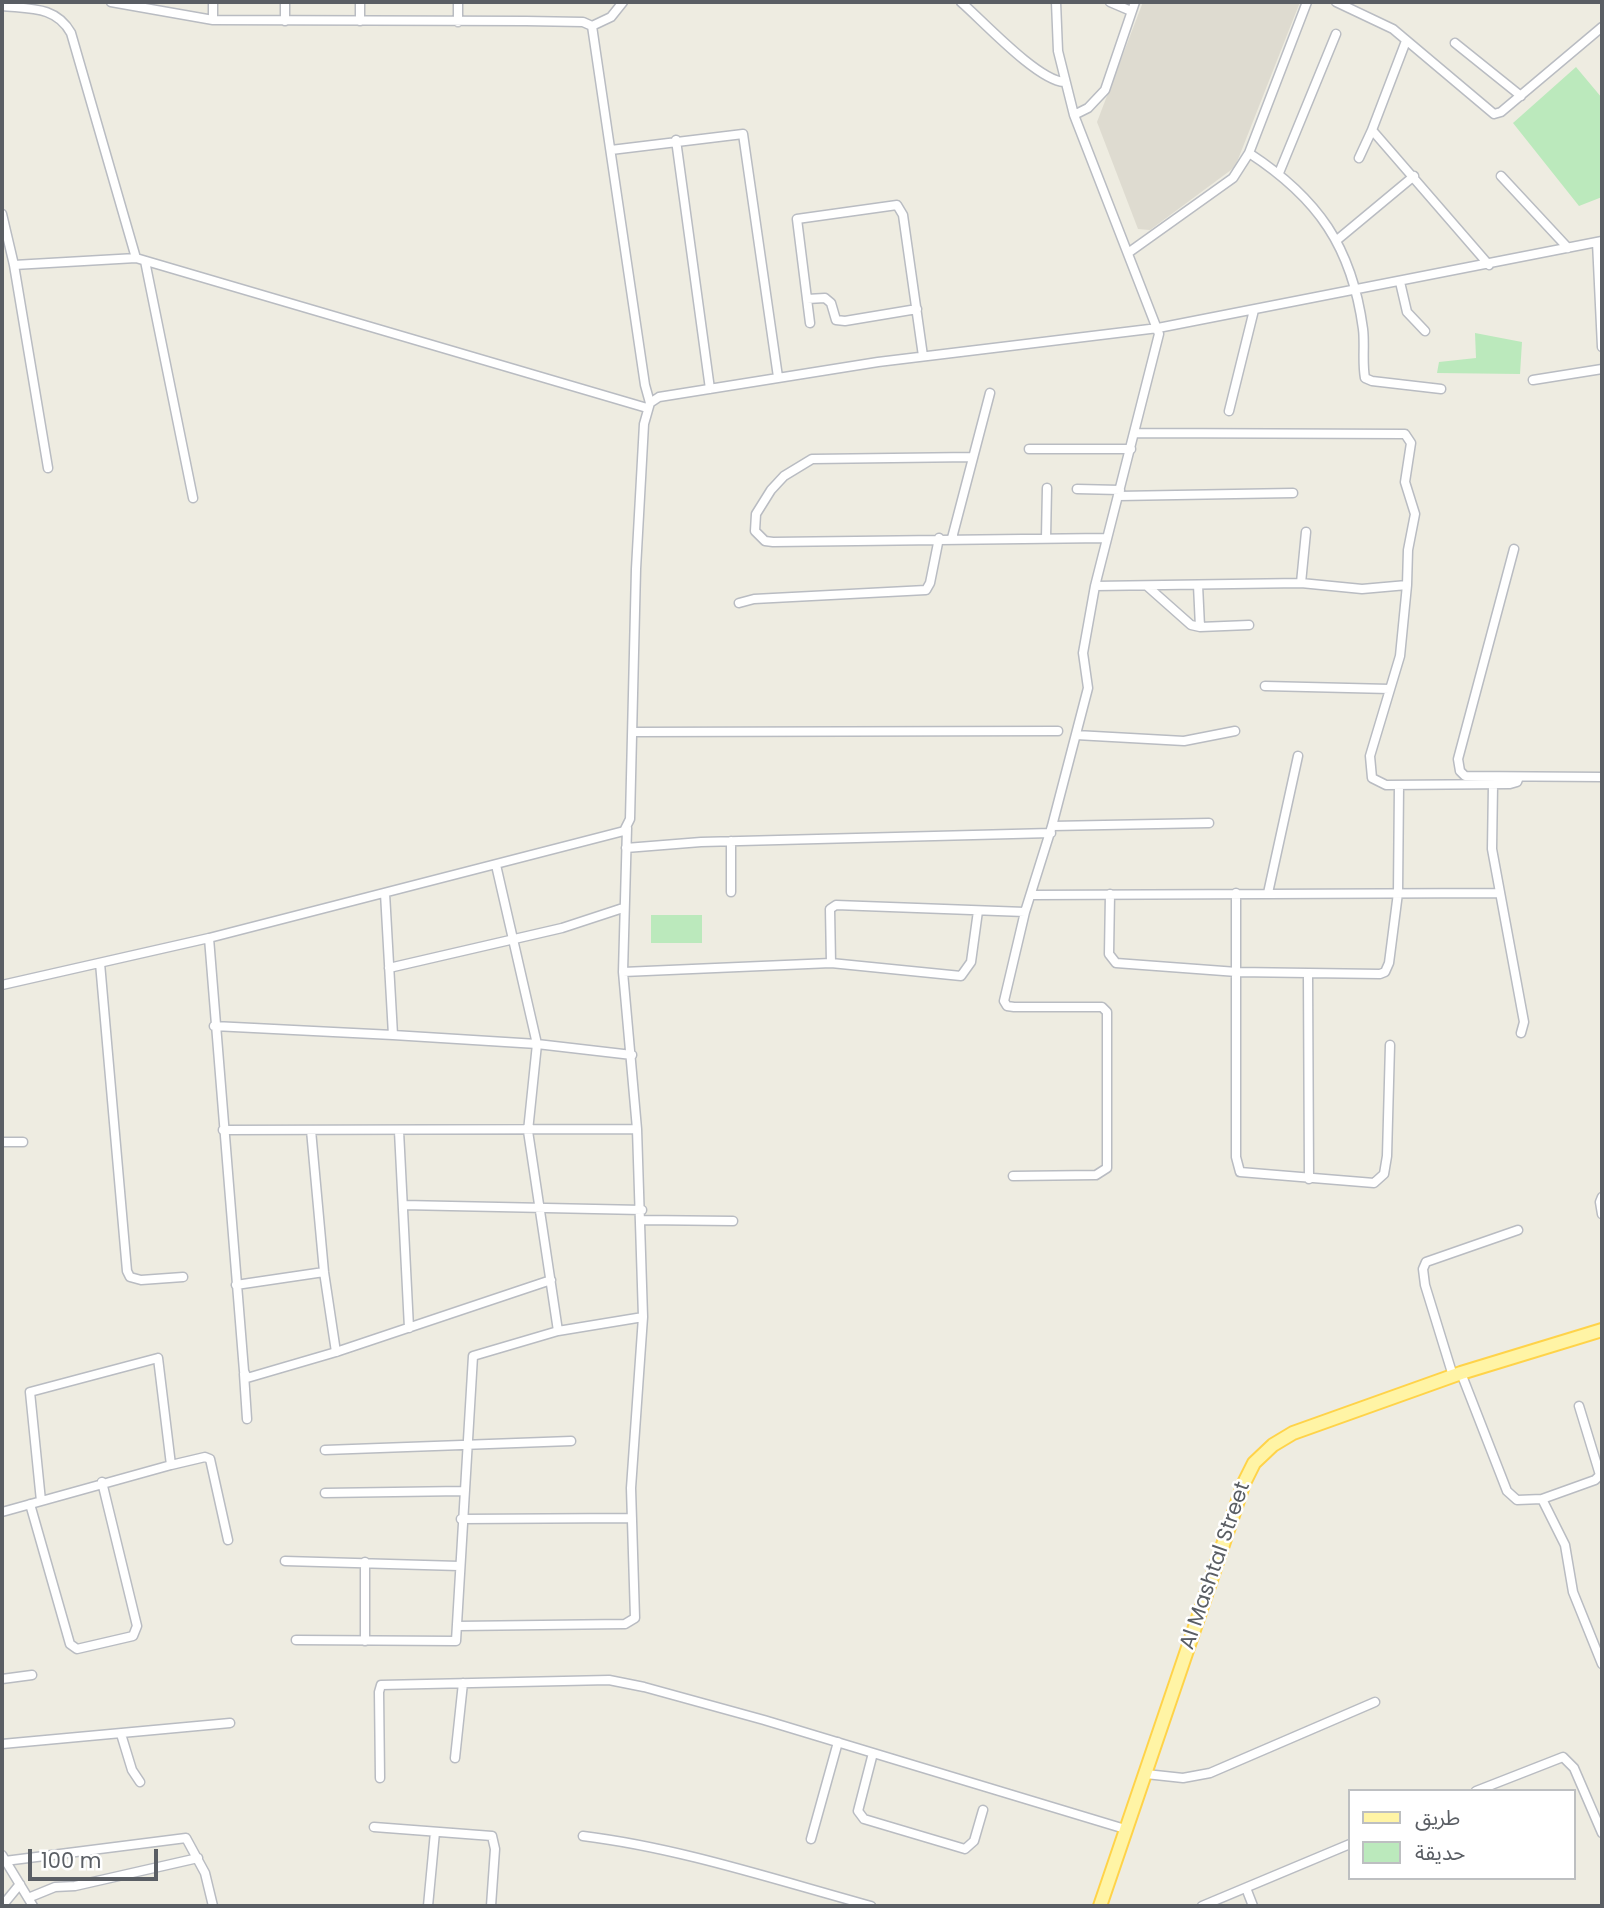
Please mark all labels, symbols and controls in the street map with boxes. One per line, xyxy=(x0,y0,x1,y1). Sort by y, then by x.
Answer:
street label: Al Mashtal Street xyxy=(1175,1479,1257,1653)
legend xyxy=(1348,1789,1576,1880)
text: طريق xyxy=(1415,1803,1460,1832)
scale bar xyxy=(32,1834,161,1878)
text: حديقة xyxy=(1415,1838,1465,1867)
text: 100 m xyxy=(41,1846,101,1875)

